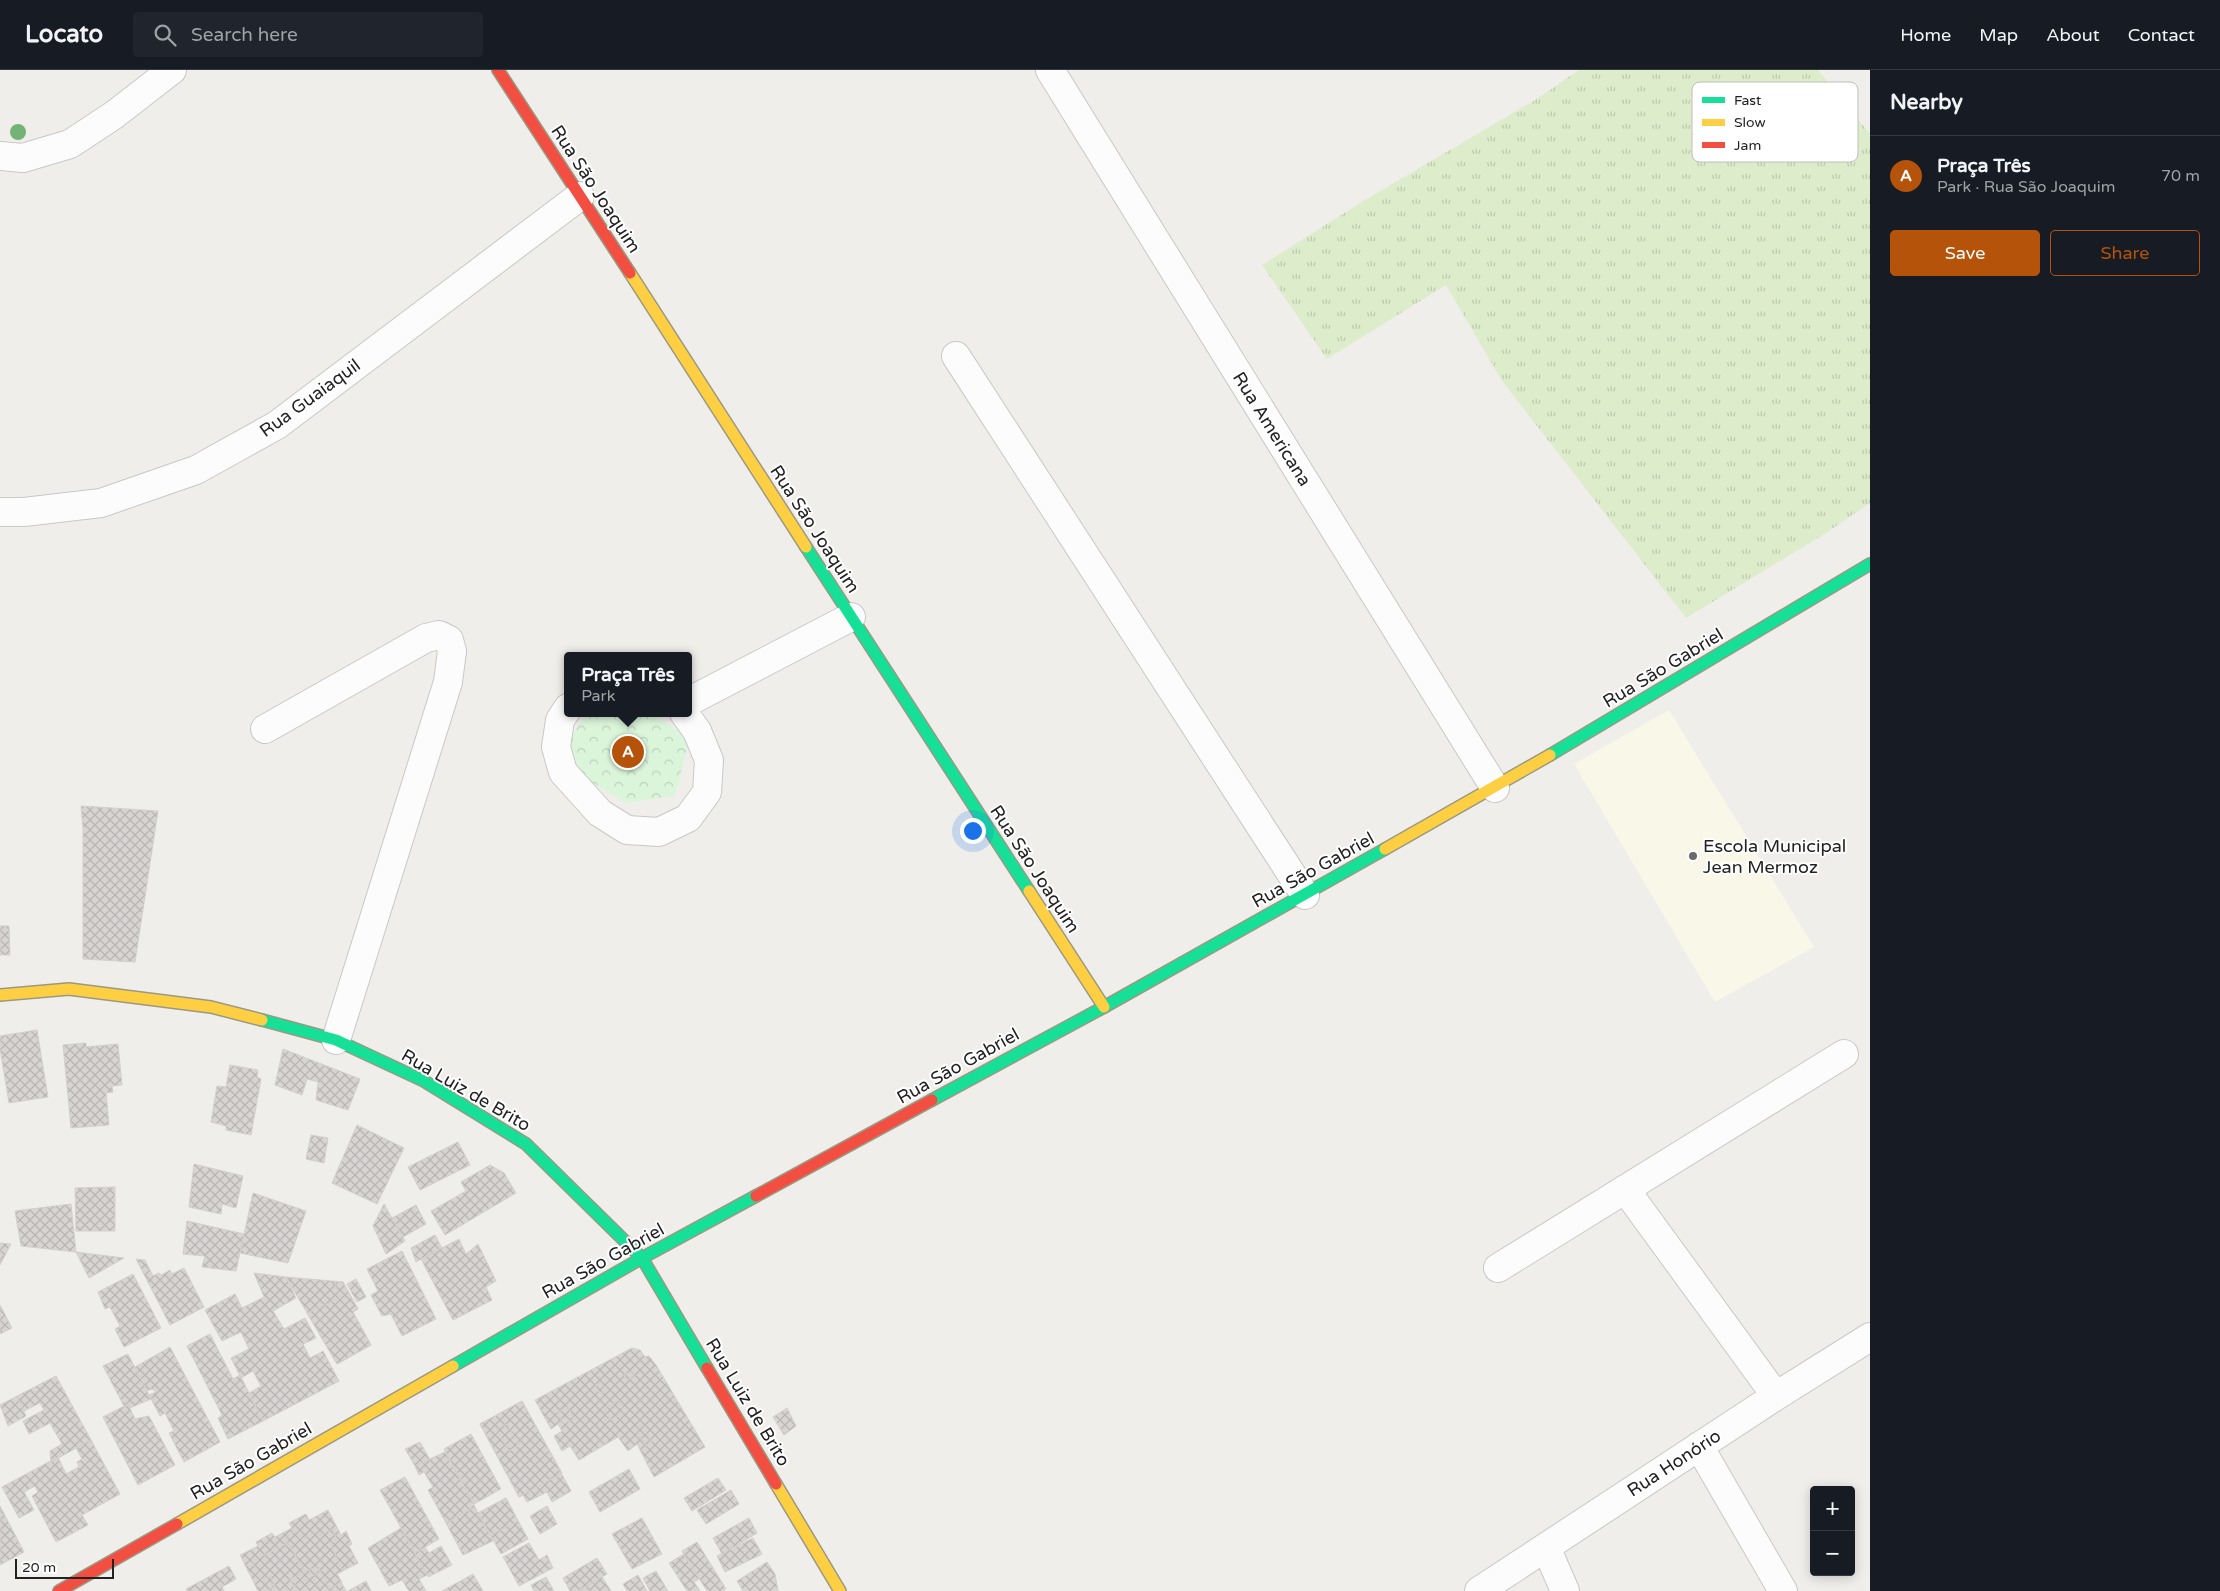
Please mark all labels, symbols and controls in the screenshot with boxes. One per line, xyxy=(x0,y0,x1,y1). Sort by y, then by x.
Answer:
search box xyxy=(133,12,483,57)
text: Locato xyxy=(25,20,103,49)
icon: search xyxy=(151,21,179,49)
text: Search here xyxy=(191,24,298,46)
text: Home xyxy=(1900,24,1951,46)
text: Map xyxy=(1979,24,2018,46)
text: About xyxy=(2046,24,2100,46)
text: Contact xyxy=(2128,24,2195,46)
legend xyxy=(1692,82,1858,162)
text: Nearby xyxy=(1890,90,1963,115)
text: Fast xyxy=(1734,92,1762,109)
text: Slow xyxy=(1734,114,1766,131)
street label: Rua São Joaquim xyxy=(546,121,646,257)
text: Jam xyxy=(1734,137,1761,154)
text: Praça Três xyxy=(1937,155,2031,177)
text: A xyxy=(1900,166,1912,186)
text: 70 m xyxy=(2161,166,2200,186)
text: Park · Rua São Joaquim xyxy=(1937,177,2115,197)
button: Save xyxy=(1890,230,2040,276)
button: Share xyxy=(2050,230,2200,276)
street label: Rua Guaiaquil xyxy=(255,354,365,442)
street label: Rua Americana xyxy=(1228,368,1316,490)
street label: Rua São Joaquim xyxy=(765,461,865,597)
street label: Rua São Gabriel xyxy=(1599,623,1727,713)
popup xyxy=(564,652,692,717)
text: Praça Três xyxy=(581,664,675,686)
text: Park xyxy=(581,686,615,706)
pin: A xyxy=(612,733,644,771)
street label: Rua São Joaquim xyxy=(985,801,1085,937)
your location xyxy=(960,818,986,844)
street label: Rua São Gabriel xyxy=(1248,827,1378,913)
place label: Escola Municipal Jean Mermoz xyxy=(1703,835,1846,878)
marker: Escola Municipal Jean Mermoz xyxy=(1687,850,1699,862)
street label: Rua São Gabriel xyxy=(893,1023,1023,1109)
street label: Rua Luiz de Brito xyxy=(397,1044,535,1136)
street label: Rua São Gabriel xyxy=(538,1218,668,1304)
street label: Rua Luiz de Brito xyxy=(701,1334,795,1470)
street label: Rua São Gabriel xyxy=(186,1417,316,1505)
street label: Rua Honório xyxy=(1623,1425,1725,1501)
map controls xyxy=(1810,1486,1855,1576)
button: + xyxy=(1810,1486,1855,1531)
button: − xyxy=(1810,1531,1855,1576)
scale bar xyxy=(15,1556,114,1579)
text: 20 m xyxy=(22,1559,56,1576)

